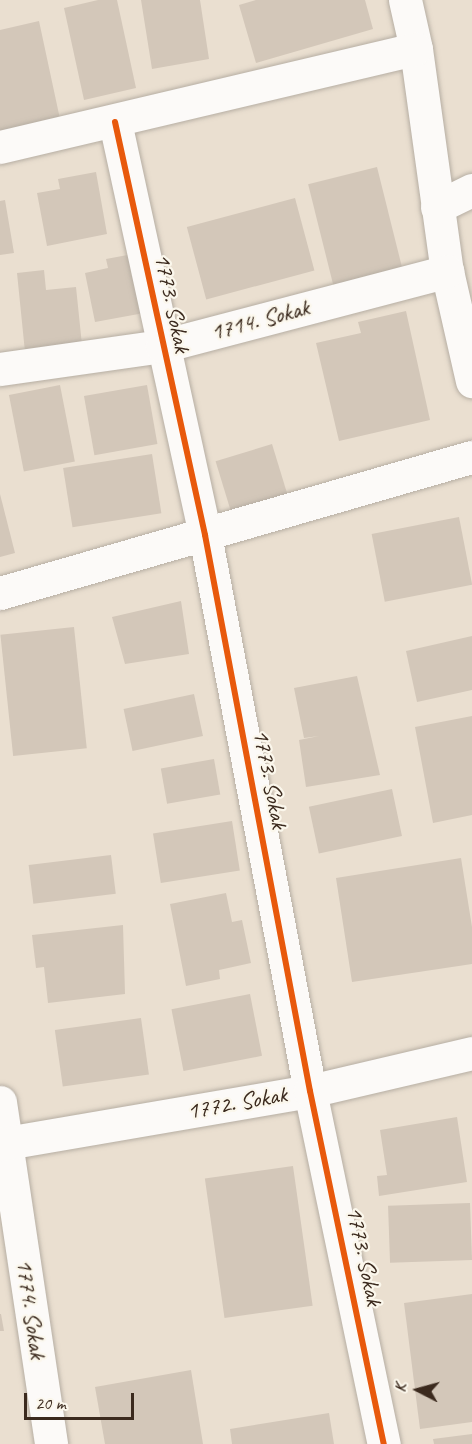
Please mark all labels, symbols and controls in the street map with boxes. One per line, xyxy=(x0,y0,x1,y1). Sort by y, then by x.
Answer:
street label: 1773. Sokak xyxy=(147,251,197,355)
street label: 1714. Sokak xyxy=(208,293,312,347)
street label: 1773. Sokak xyxy=(246,727,294,831)
street label: 1772. Sokak xyxy=(185,1080,289,1126)
street label: 1773. Sokak xyxy=(339,1204,389,1308)
street label: 1774. Sokak xyxy=(10,1257,52,1361)
north arrow xyxy=(388,1360,448,1420)
scale bar xyxy=(27,1381,136,1419)
text: K xyxy=(390,1383,410,1393)
text: 20 m xyxy=(35,1392,66,1414)

